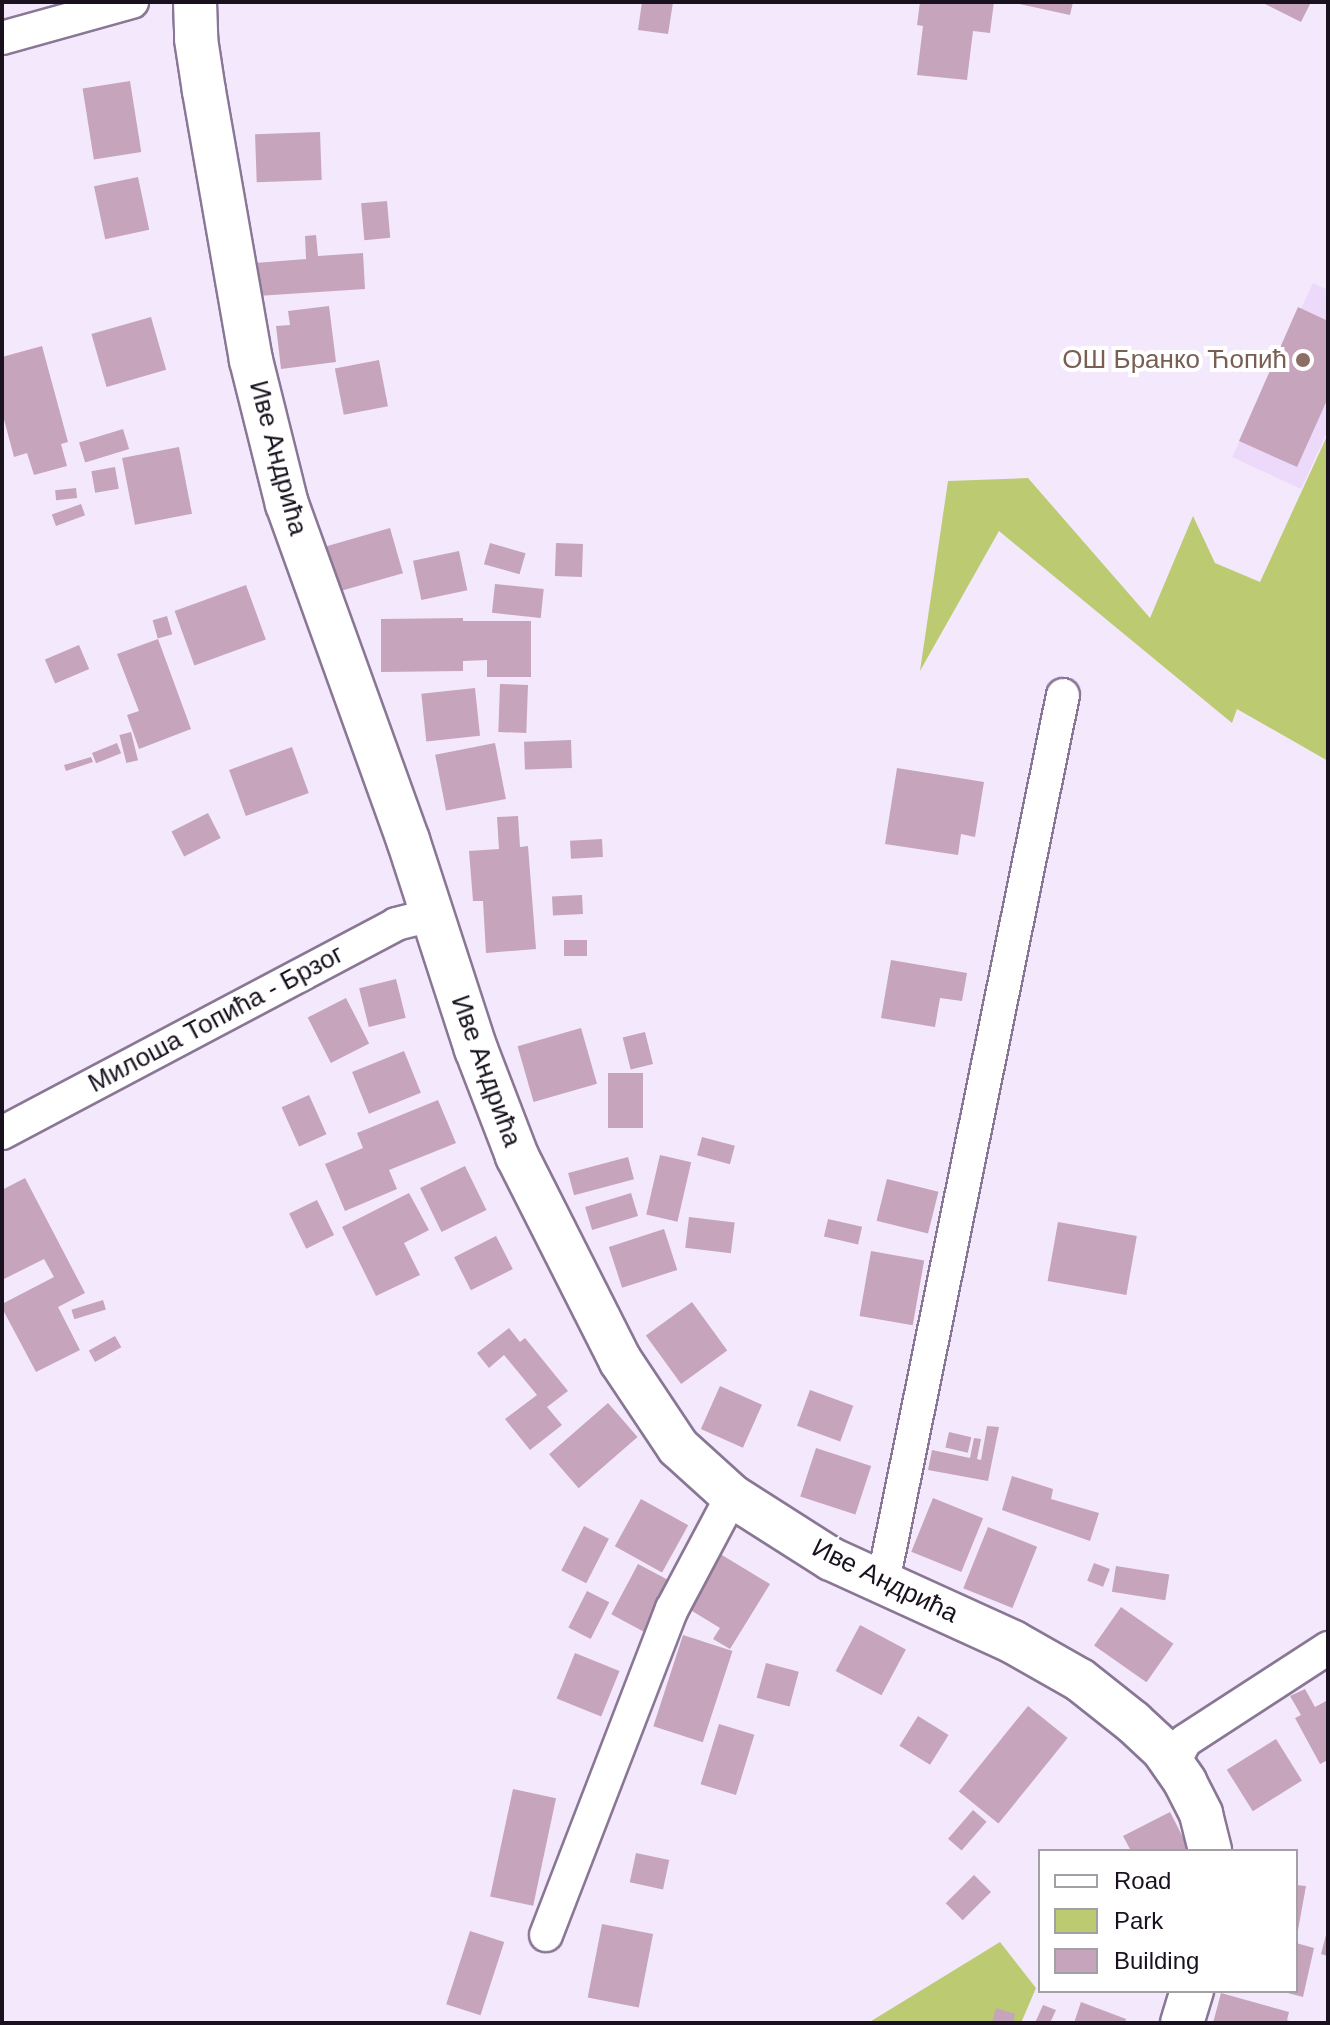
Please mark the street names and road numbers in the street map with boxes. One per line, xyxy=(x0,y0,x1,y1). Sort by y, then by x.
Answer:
street label: Иве Андрића xyxy=(242,377,314,539)
street label: Милоша Топића - Брзог xyxy=(83,938,349,1100)
street label: Иве Андрића xyxy=(444,991,528,1151)
street label: Иве Андрића xyxy=(807,1532,963,1630)

